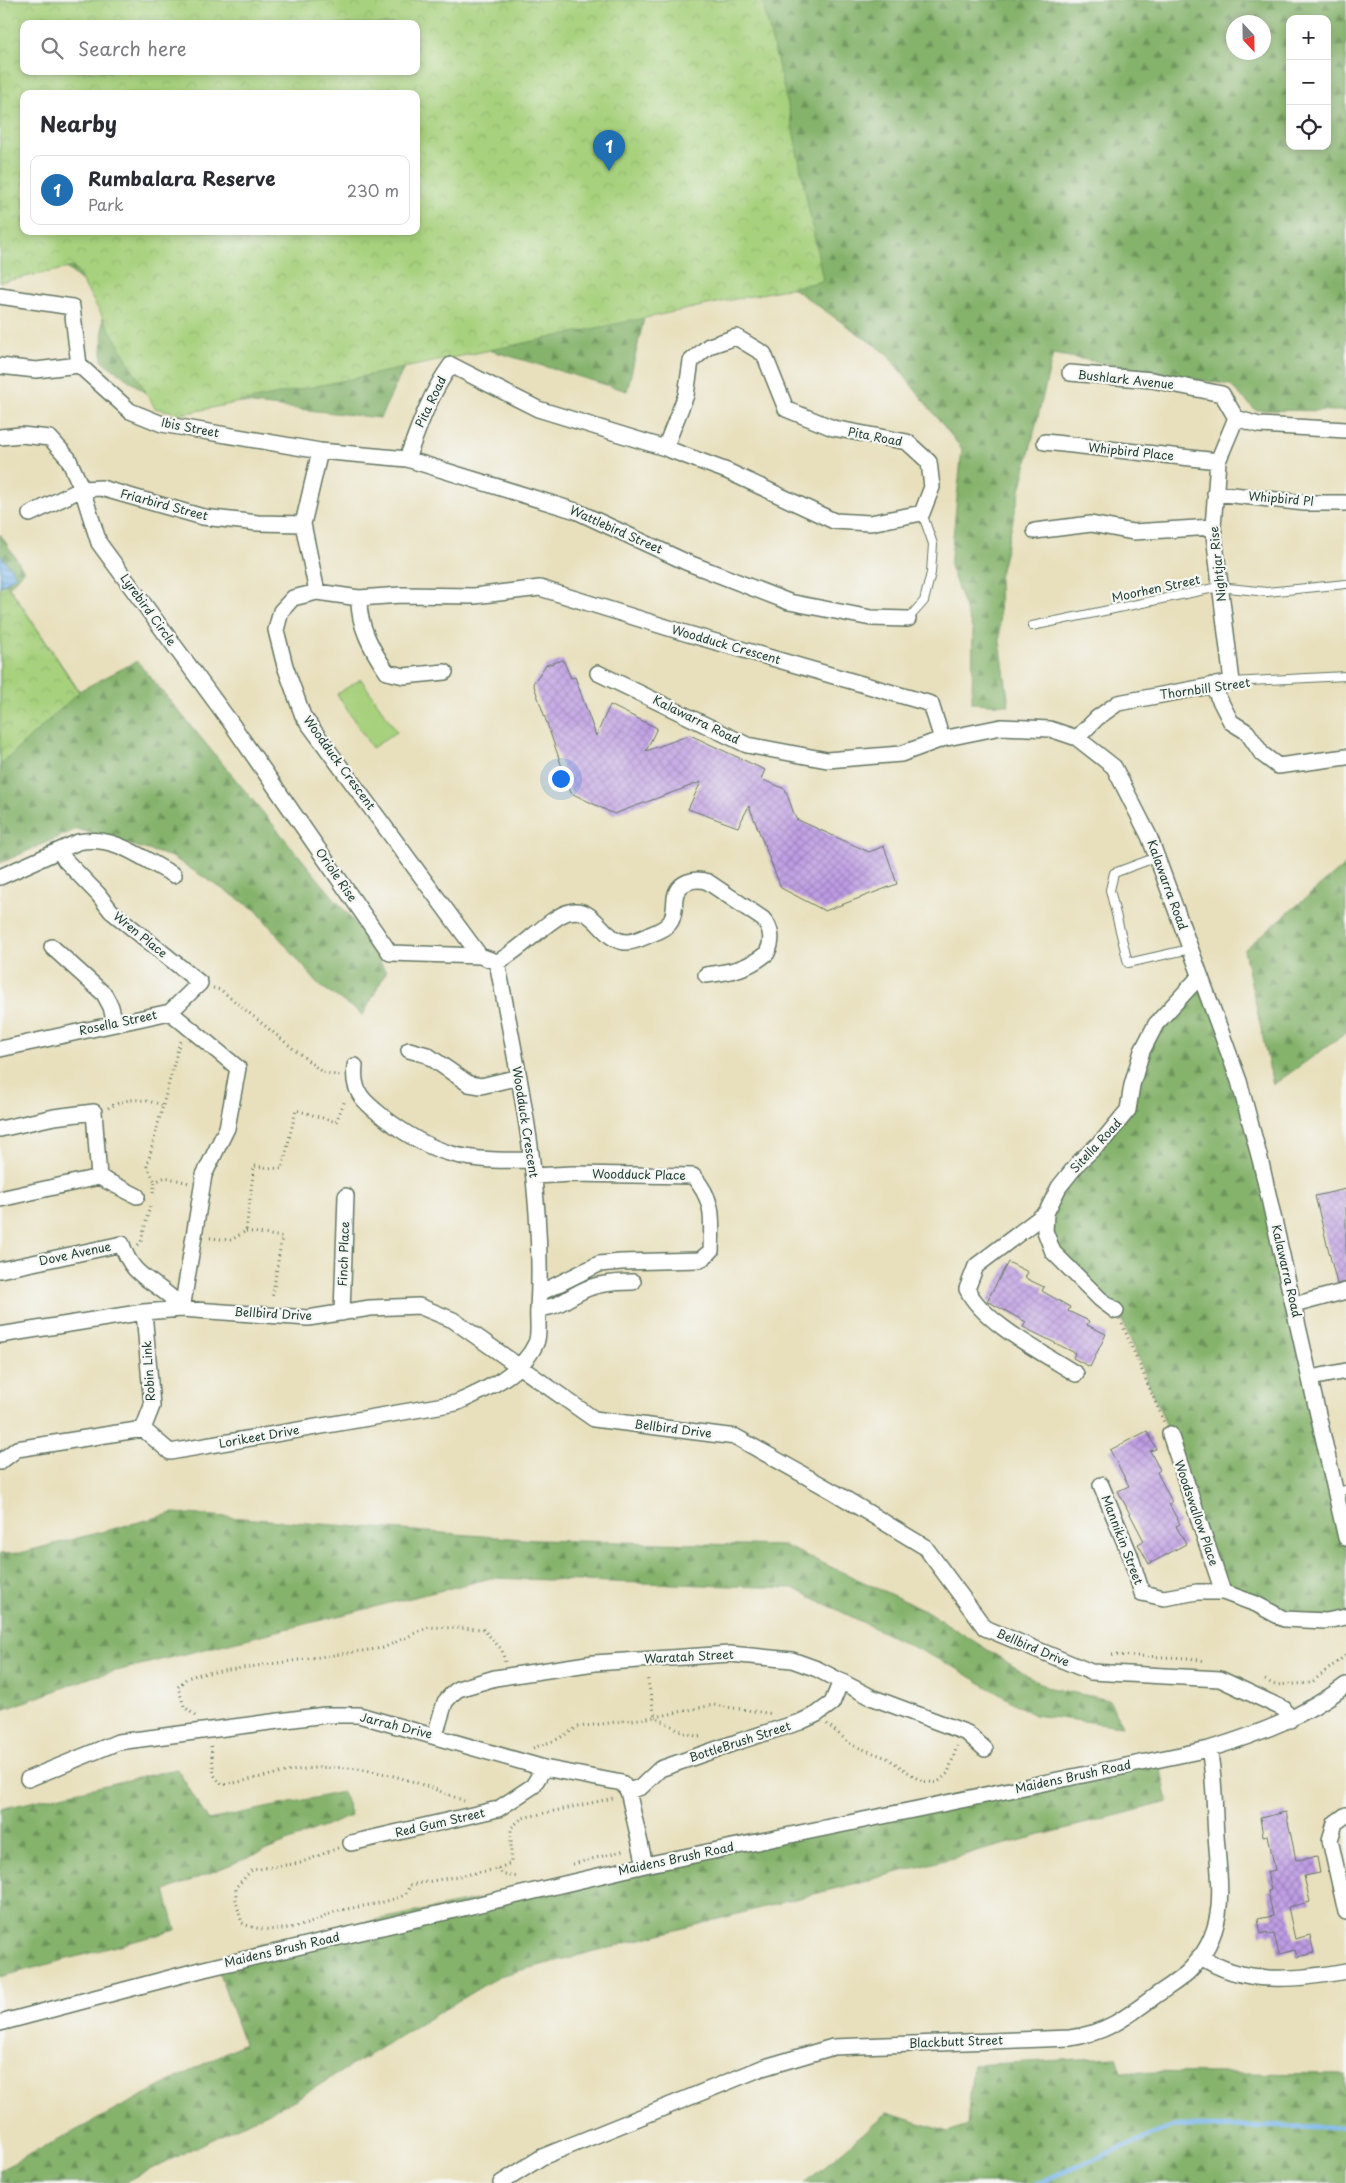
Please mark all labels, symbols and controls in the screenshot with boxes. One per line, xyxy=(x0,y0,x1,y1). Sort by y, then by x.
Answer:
north arrow xyxy=(1226,15,1271,60)
map controls xyxy=(1286,15,1331,150)
button: + xyxy=(1286,15,1331,60)
search box xyxy=(20,20,420,75)
icon: search xyxy=(38,34,66,62)
text: Search here xyxy=(78,34,187,62)
button: − xyxy=(1286,60,1331,105)
button: locate xyxy=(1286,105,1331,150)
text: Nearby xyxy=(40,107,117,139)
pin: 1 xyxy=(593,130,625,171)
text: Rumbalara Reserve xyxy=(88,164,275,192)
text: 1 xyxy=(53,178,61,202)
text: 230 m xyxy=(347,178,399,202)
text: Park xyxy=(88,192,124,216)
street label: Bushlark Avenue xyxy=(1077,365,1175,393)
street label: Pita Road xyxy=(410,373,450,430)
street label: Ibis Street xyxy=(160,413,221,441)
street label: Pita Road xyxy=(846,422,904,450)
street label: Whipbird Place xyxy=(1087,438,1175,465)
street label: Friarbird Street xyxy=(118,484,210,524)
street label: Whipbird Pl xyxy=(1248,486,1314,510)
street label: Wattlebird Street xyxy=(567,501,666,558)
street label: Nightjar Rise xyxy=(1204,526,1230,603)
street label: Lyrebird Circle xyxy=(116,570,181,649)
street label: Moorhen Street xyxy=(1110,570,1202,606)
street label: Woodduck Crescent xyxy=(670,620,783,668)
street label: Thornbill Street xyxy=(1159,673,1251,703)
street label: Kalawarra Road xyxy=(650,690,743,748)
street label: Woodduck Crescent xyxy=(299,712,380,813)
your location xyxy=(548,766,574,792)
street label: Kalawarra Road xyxy=(1143,837,1193,932)
street label: Oriole Rise xyxy=(312,844,362,905)
street label: Wren Place xyxy=(110,907,172,962)
street label: Rosella Street xyxy=(77,1005,159,1039)
street label: Woodduck Crescent xyxy=(508,1065,544,1179)
street label: Sitella Road xyxy=(1065,1114,1125,1177)
street label: Woodduck Place xyxy=(592,1164,687,1184)
street label: Finch Place xyxy=(333,1221,353,1287)
street label: Kalawarra Road xyxy=(1268,1223,1306,1319)
street label: Dove Avenue xyxy=(37,1237,113,1269)
street label: Bellbird Drive xyxy=(234,1302,313,1324)
street label: Robin Link xyxy=(137,1340,159,1402)
street label: Bellbird Drive xyxy=(633,1414,713,1442)
street label: Lorikeet Drive xyxy=(217,1420,300,1452)
street label: Woodswallow Place xyxy=(1170,1457,1224,1568)
street label: Mannikin Street xyxy=(1098,1492,1148,1587)
street label: Bellbird Drive xyxy=(994,1624,1073,1671)
street label: Waratah Street xyxy=(644,1645,734,1667)
street label: Jarrah Drive xyxy=(358,1707,434,1743)
street label: BottleBrush Street xyxy=(687,1716,793,1766)
street label: Maidens Brush Road xyxy=(1013,1755,1132,1797)
street label: Red Gum Street xyxy=(393,1803,487,1841)
street label: Maidens Brush Road xyxy=(616,1837,735,1879)
street label: Maidens Brush Road xyxy=(222,1927,341,1971)
street label: Blackbutt Street xyxy=(909,2030,1003,2052)

